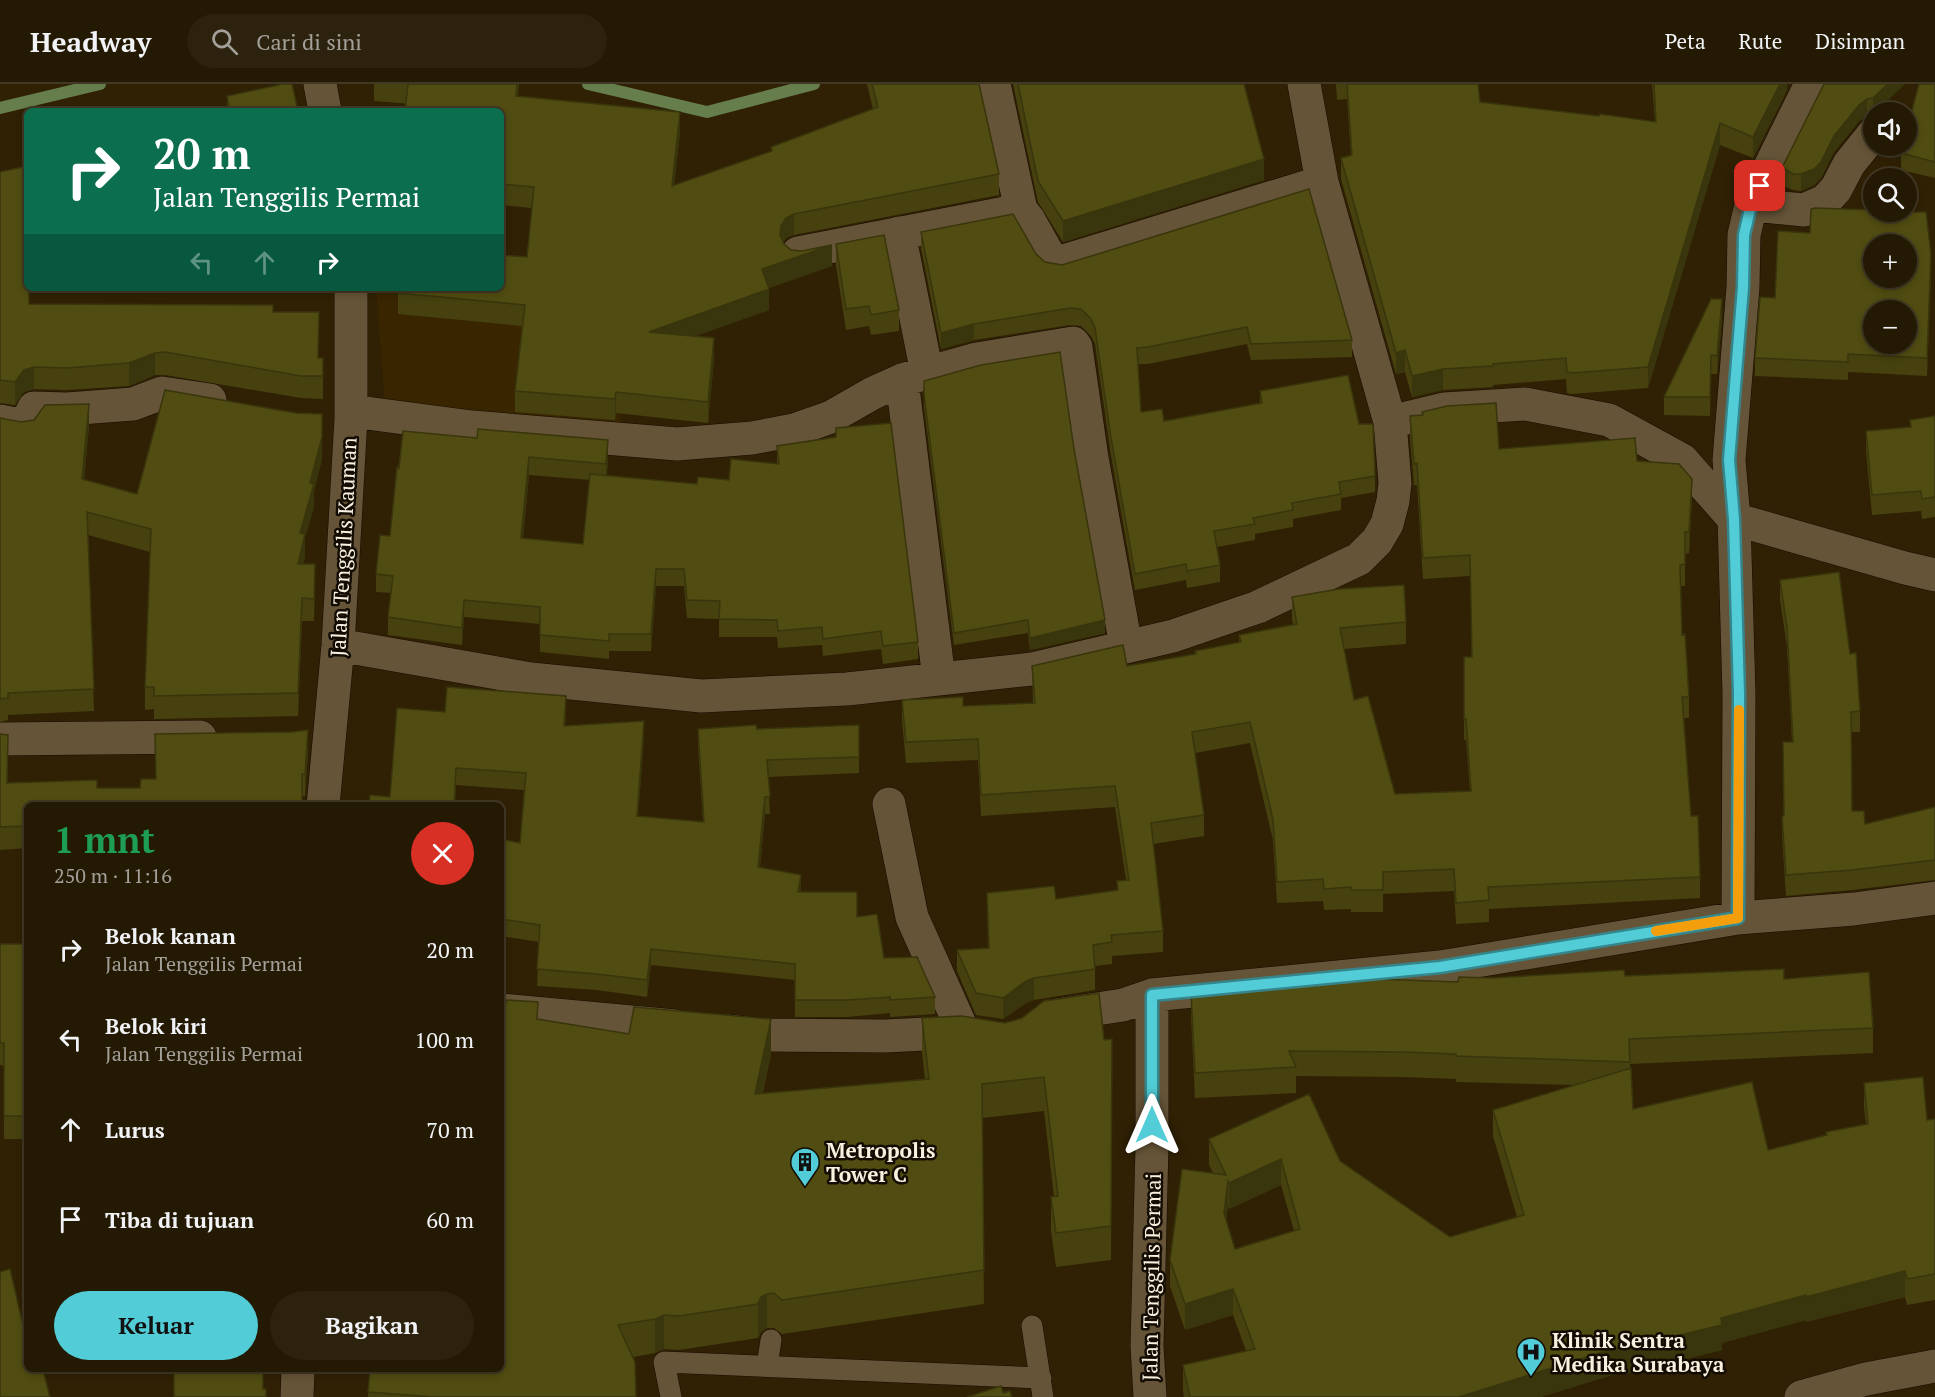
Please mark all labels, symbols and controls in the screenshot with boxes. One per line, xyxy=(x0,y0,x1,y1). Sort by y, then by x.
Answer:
search box xyxy=(187,14,607,68)
text: Headway xyxy=(30,23,151,60)
icon: search xyxy=(208,25,241,58)
text: Cari di sini xyxy=(256,27,362,56)
text: Peta xyxy=(1665,27,1706,55)
text: Rute xyxy=(1739,27,1782,55)
text: Disimpan xyxy=(1815,27,1905,55)
map controls xyxy=(1863,102,1917,354)
button: sound xyxy=(1863,102,1917,156)
text: 20 m xyxy=(153,125,251,181)
icon: right xyxy=(54,132,132,210)
pin xyxy=(1734,160,1785,211)
button: search xyxy=(1863,168,1917,222)
icon: arrive xyxy=(1743,169,1776,202)
text: Jalan Tenggilis Permai xyxy=(153,179,420,215)
button: + xyxy=(1863,234,1917,288)
icon: left xyxy=(185,246,218,279)
icon: ahead xyxy=(248,246,281,279)
icon: right xyxy=(311,246,344,279)
button: − xyxy=(1863,300,1917,354)
street label: Jalan Tenggilis Kauman xyxy=(323,436,363,657)
text: 1 mnt xyxy=(54,816,155,863)
button: close xyxy=(411,822,474,885)
text: 250 m · 11:16 xyxy=(54,862,172,889)
text: Belok kanan xyxy=(105,921,236,950)
icon: right xyxy=(54,933,87,966)
text: 20 m xyxy=(426,935,474,964)
text: Jalan Tenggilis Permai xyxy=(105,950,303,977)
text: Belok kiri xyxy=(105,1011,207,1040)
icon: left xyxy=(54,1023,87,1056)
text: 100 m xyxy=(414,1025,474,1054)
text: Jalan Tenggilis Permai xyxy=(105,1040,303,1067)
position arrow xyxy=(1120,1093,1184,1157)
icon: ahead xyxy=(54,1113,87,1146)
text: Lurus xyxy=(105,1115,165,1144)
text: 70 m xyxy=(426,1115,474,1144)
place label: Metropolis Tower C xyxy=(826,1136,935,1188)
building icon: Metropolis Tower C xyxy=(789,1146,821,1188)
street label: Jalan Tenggilis Permai xyxy=(1135,1173,1167,1381)
icon: arrive xyxy=(54,1203,87,1236)
text: Tiba di tujuan xyxy=(105,1205,254,1234)
text: 60 m xyxy=(426,1205,474,1234)
button: Keluar xyxy=(54,1291,258,1360)
button: Bagikan xyxy=(270,1291,474,1360)
place label: Klinik Sentra Medika Surabaya xyxy=(1552,1326,1725,1378)
hospital icon: Klinik Sentra Medika Surabaya xyxy=(1515,1336,1547,1378)

